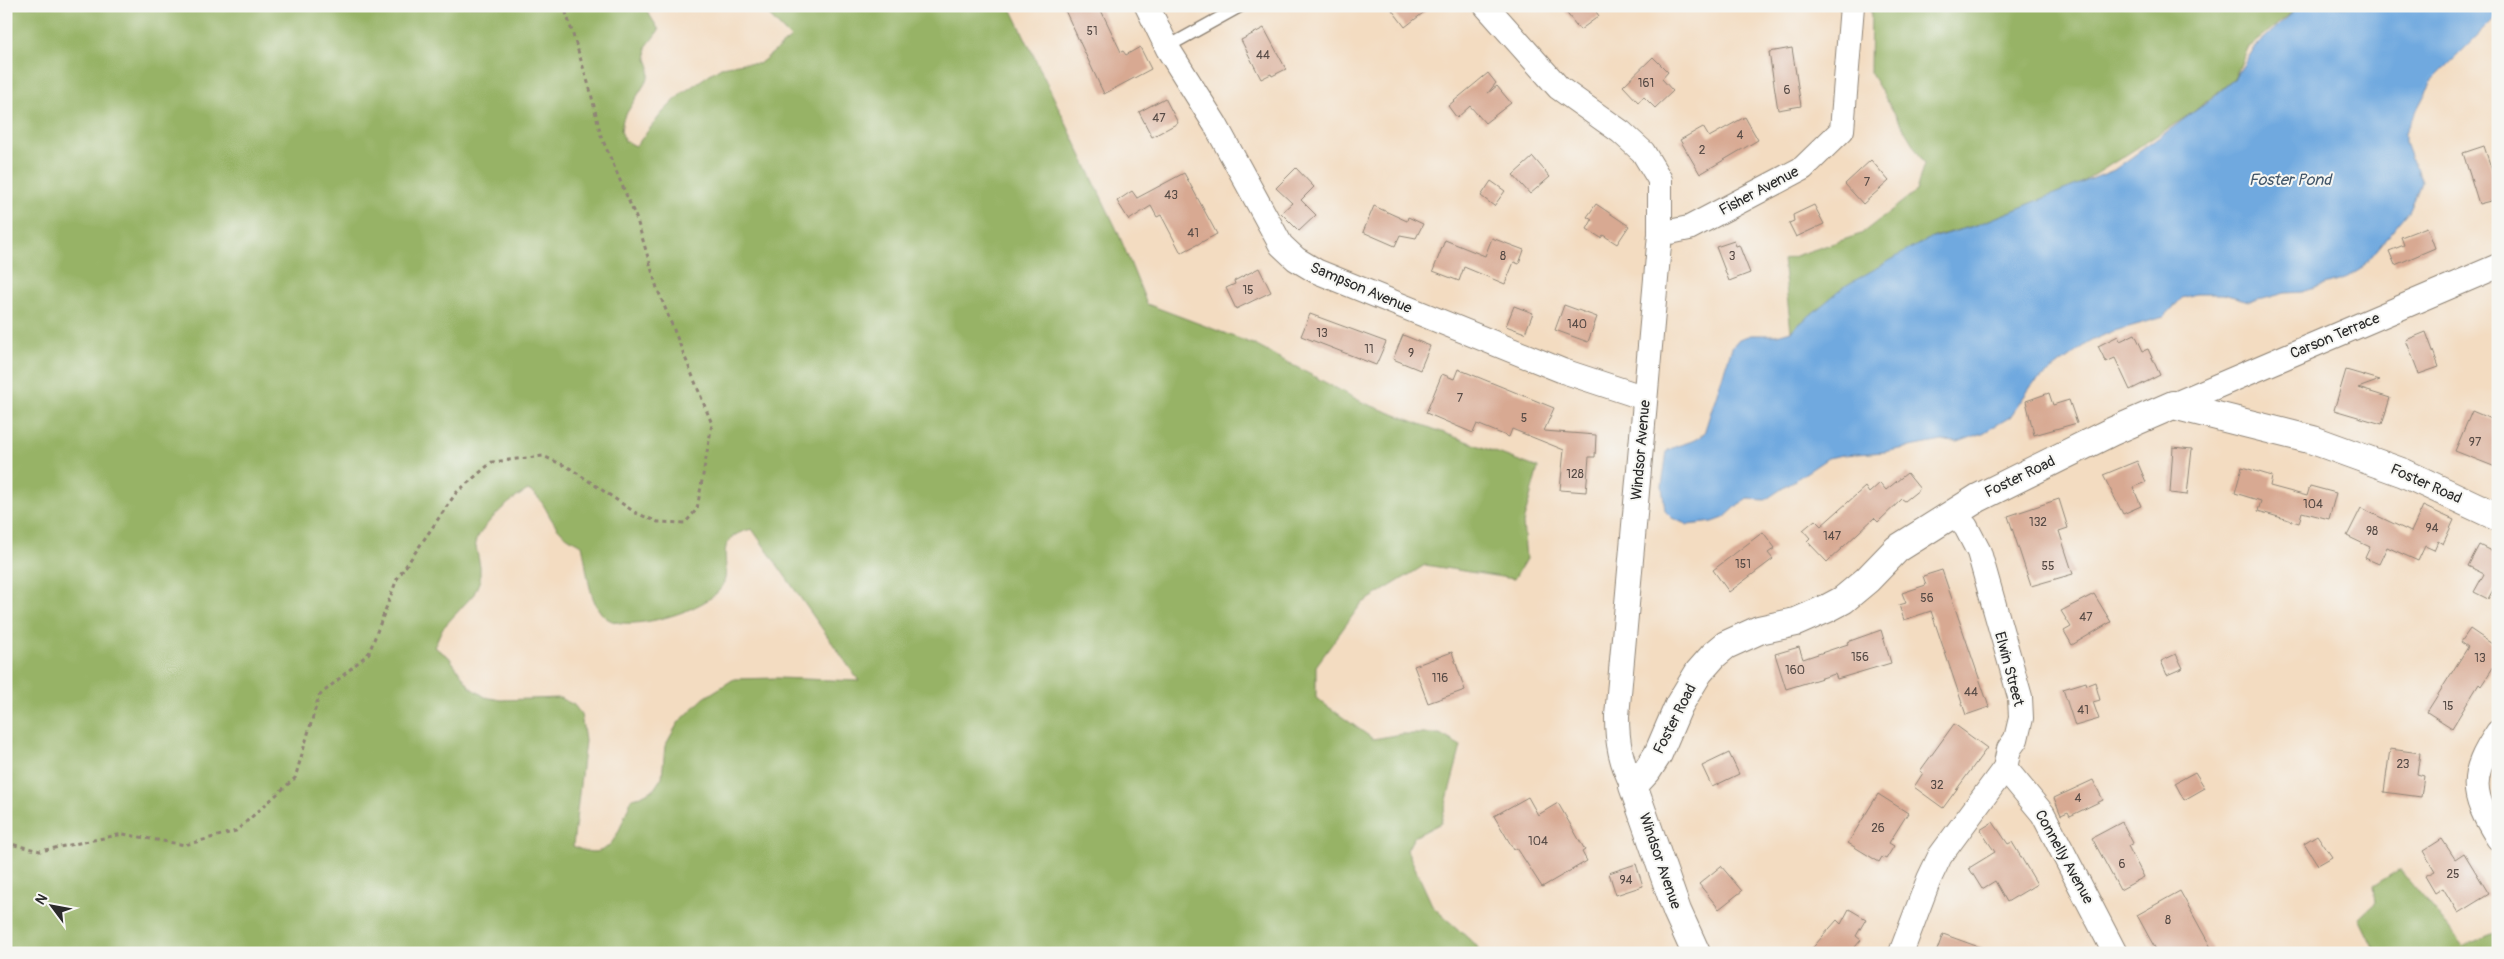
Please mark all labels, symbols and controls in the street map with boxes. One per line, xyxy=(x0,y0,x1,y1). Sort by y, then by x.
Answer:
house number: 51 xyxy=(1086,24,1098,39)
house number: 44 xyxy=(1256,48,1270,63)
house number: 161 xyxy=(1638,76,1654,91)
house number: 6 xyxy=(1784,83,1791,98)
house number: 47 xyxy=(1152,111,1166,126)
house number: 4 xyxy=(1737,128,1744,143)
house number: 2 xyxy=(1699,143,1706,158)
street label: Fisher Avenue xyxy=(1716,162,1803,220)
water label: Foster Pond xyxy=(2249,170,2333,190)
house number: 7 xyxy=(1864,175,1871,190)
house number: 43 xyxy=(1164,188,1178,203)
house number: 41 xyxy=(1187,226,1199,241)
house number: 8 xyxy=(1500,249,1506,264)
house number: 3 xyxy=(1729,249,1736,264)
street label: Sampson Avenue xyxy=(1307,258,1415,318)
house number: 15 xyxy=(1242,283,1254,298)
street label: Carson Terrace xyxy=(2287,308,2383,363)
house number: 140 xyxy=(1567,317,1587,332)
house number: 13 xyxy=(1316,326,1328,341)
house number: 11 xyxy=(1364,342,1374,357)
house number: 9 xyxy=(1408,346,1414,361)
house number: 7 xyxy=(1457,391,1464,406)
street label: Windsor Avenue xyxy=(1627,398,1655,501)
house number: 5 xyxy=(1521,411,1527,426)
house number: 97 xyxy=(2469,435,2482,450)
street label: Foster Road xyxy=(1982,452,2058,502)
street label: Foster Road xyxy=(2387,460,2465,508)
house number: 128 xyxy=(1566,467,1584,482)
house number: 104 xyxy=(2303,497,2323,512)
house number: 132 xyxy=(2029,515,2047,530)
house number: 94 xyxy=(2425,521,2439,536)
house number: 98 xyxy=(2366,524,2378,539)
house number: 147 xyxy=(1823,529,1842,544)
house number: 151 xyxy=(1735,557,1751,572)
house number: 55 xyxy=(2041,559,2055,574)
house number: 56 xyxy=(1920,591,1934,606)
house number: 47 xyxy=(2079,610,2093,625)
street label: Elwin Street xyxy=(1990,630,2028,709)
house number: 156 xyxy=(1851,650,1869,665)
house number: 13 xyxy=(2474,651,2486,666)
house number: 160 xyxy=(1785,663,1805,678)
house number: 116 xyxy=(1432,671,1448,686)
street label: Foster Road xyxy=(1649,681,1701,757)
house number: 44 xyxy=(1964,685,1978,700)
house number: 15 xyxy=(2442,699,2454,714)
house number: 41 xyxy=(2077,703,2089,718)
house number: 23 xyxy=(2396,757,2410,772)
house number: 32 xyxy=(1930,778,1944,793)
house number: 4 xyxy=(2075,791,2082,806)
street label: Connelly Avenue xyxy=(2030,807,2098,908)
street label: Windsor Avenue xyxy=(1635,810,1686,912)
house number: 26 xyxy=(1871,821,1885,836)
house number: 104 xyxy=(1528,834,1548,849)
house number: 6 xyxy=(2119,857,2126,872)
house number: 25 xyxy=(2446,867,2460,882)
house number: 94 xyxy=(1619,873,1633,888)
north arrow xyxy=(28,882,78,932)
text: N xyxy=(32,891,51,908)
house number: 8 xyxy=(2165,913,2171,928)

